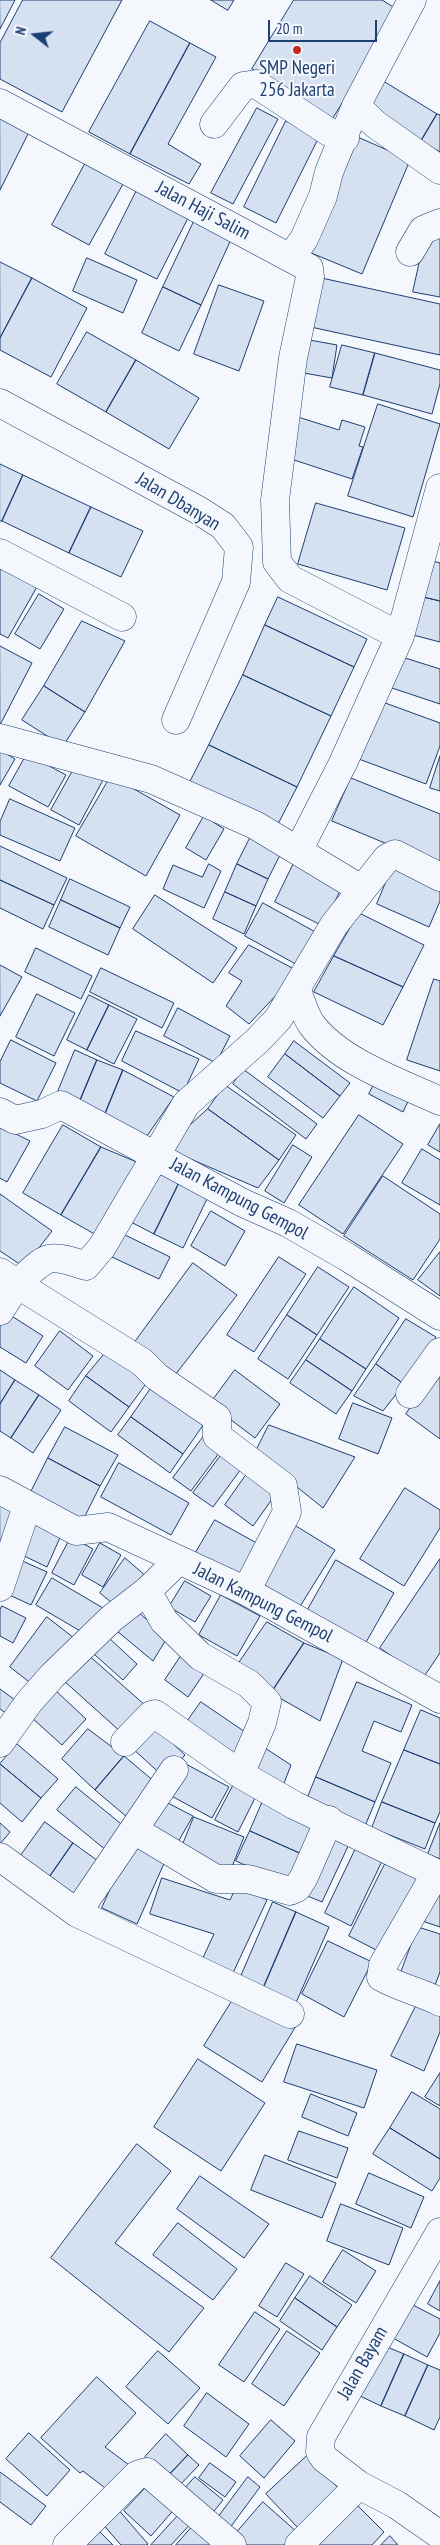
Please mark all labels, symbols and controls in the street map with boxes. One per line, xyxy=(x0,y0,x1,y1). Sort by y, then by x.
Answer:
north arrow xyxy=(10,10,60,60)
scale bar xyxy=(270,10,379,42)
text: 20 m xyxy=(276,19,302,38)
text: N xyxy=(11,25,30,37)
marker: SMP Negeri 256 Jakarta xyxy=(291,44,303,56)
place label: SMP Negeri 256 Jakarta xyxy=(259,58,335,102)
street label: Jalan Haji Salim xyxy=(152,177,254,245)
street label: Jalan Dbanyan xyxy=(132,468,224,536)
street label: Jalan Kampung Gempol xyxy=(166,1153,312,1245)
street label: Jalan Kampung Gempol xyxy=(190,1558,336,1648)
street label: Jalan Bayam xyxy=(333,2323,393,2403)

